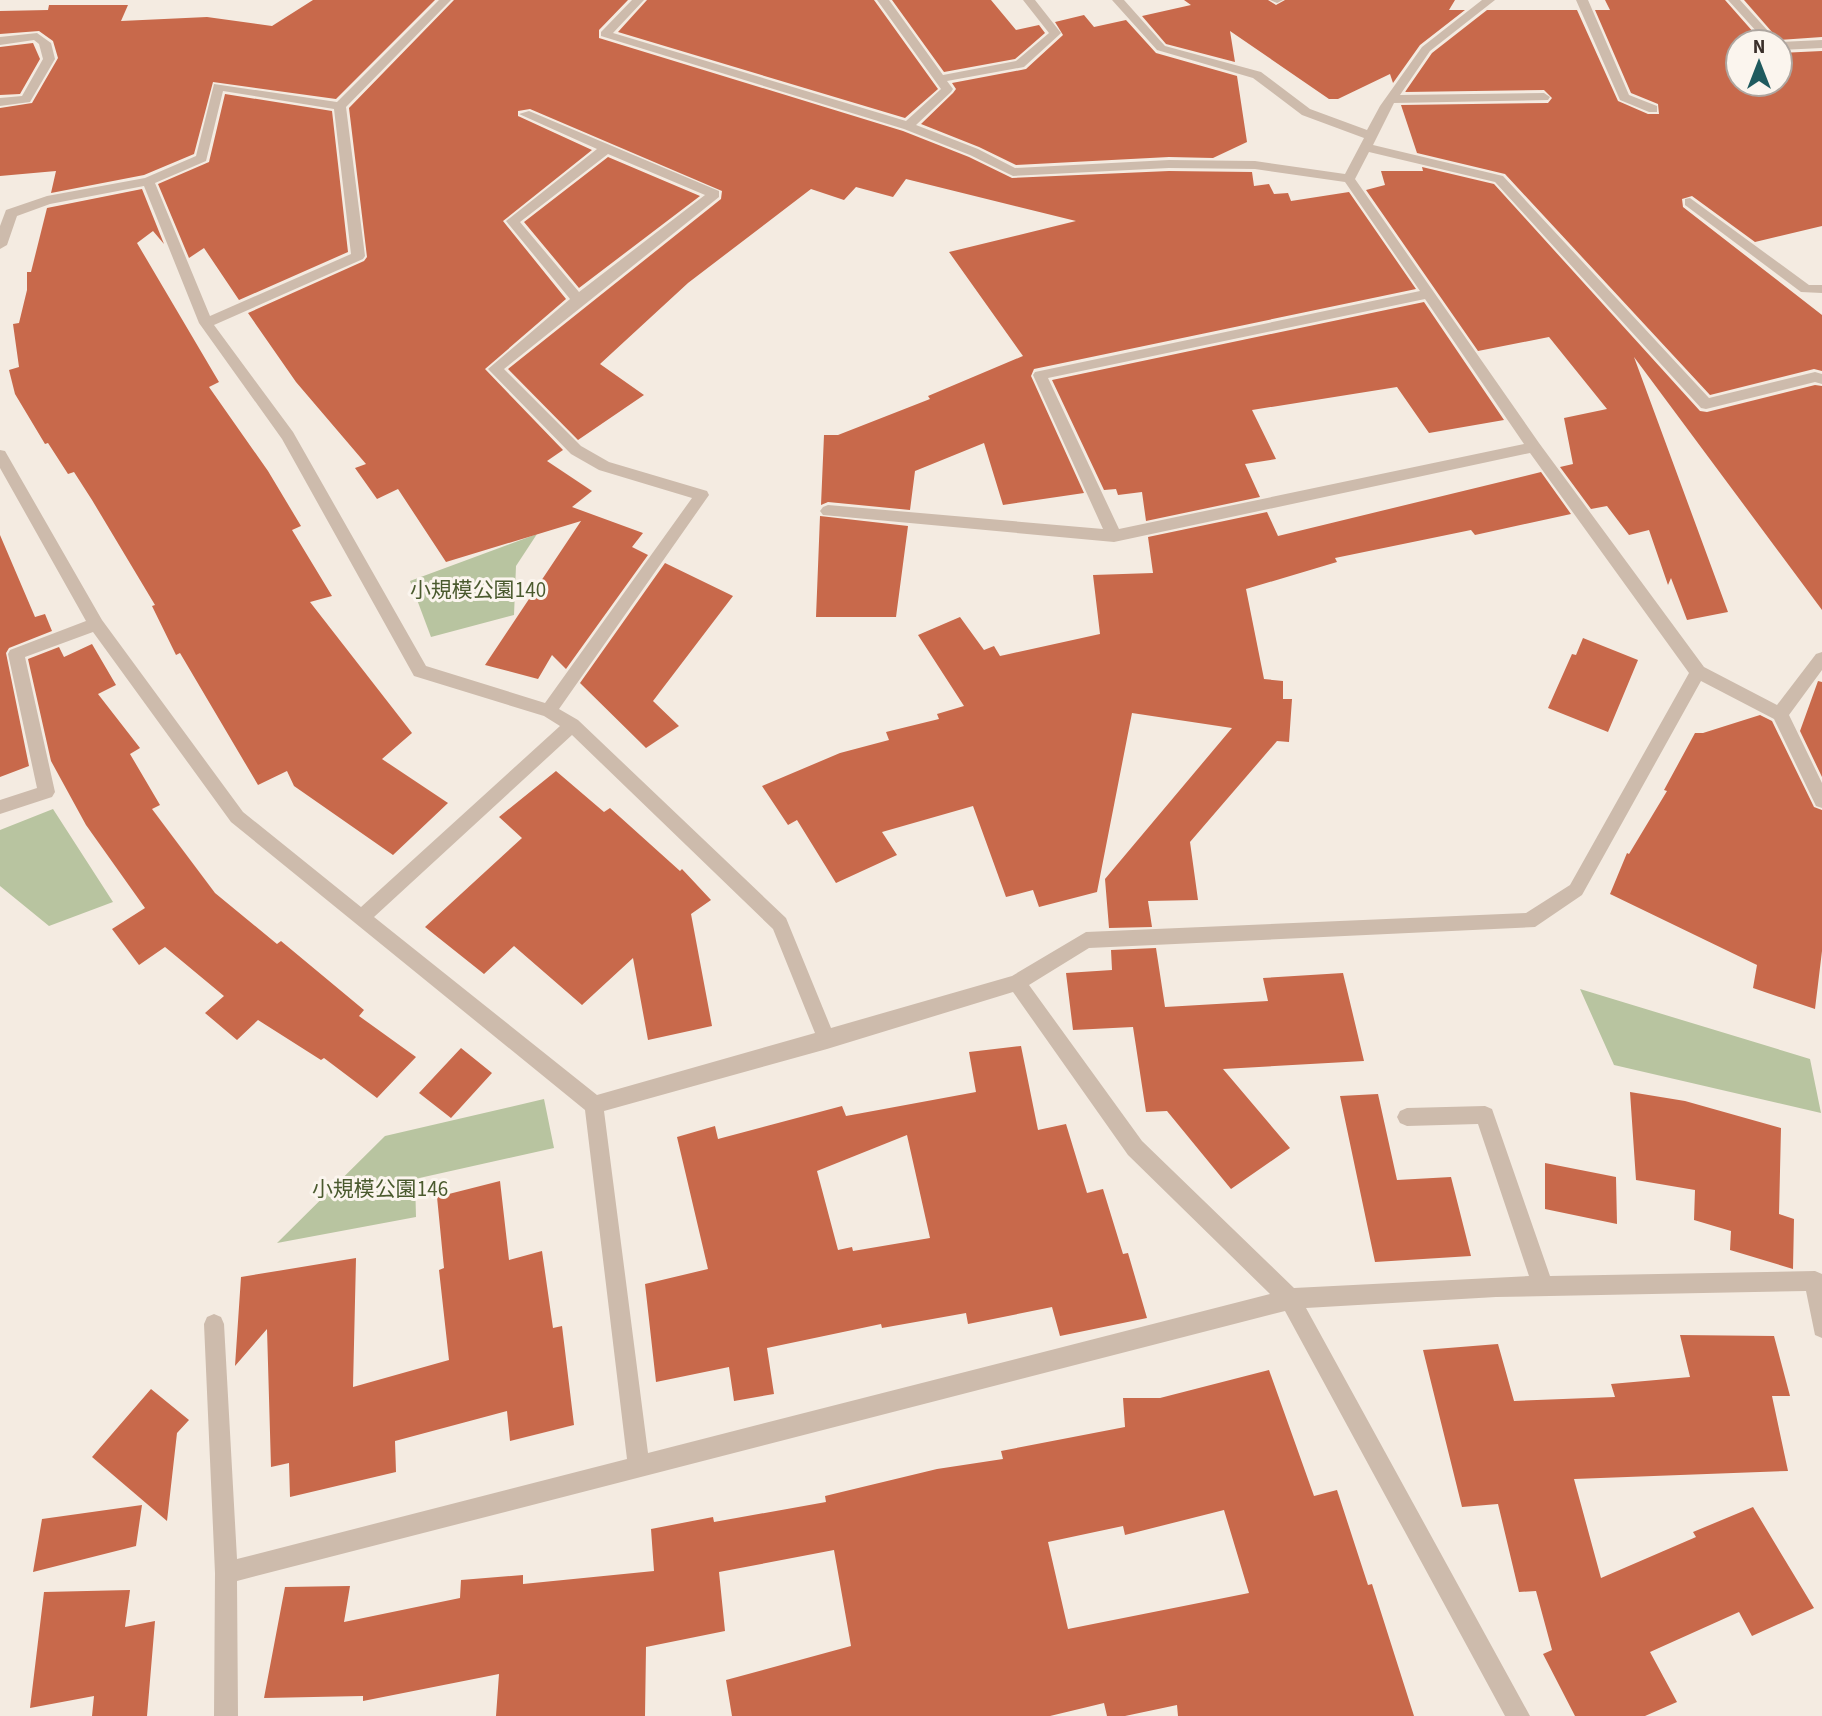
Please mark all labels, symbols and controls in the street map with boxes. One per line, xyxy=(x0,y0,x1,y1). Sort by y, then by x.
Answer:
north arrow xyxy=(1724,28,1794,98)
text: N xyxy=(1753,34,1765,61)
park label: 小規模公園140 xyxy=(410,575,546,605)
park label: 小規模公園146 xyxy=(312,1174,448,1204)

